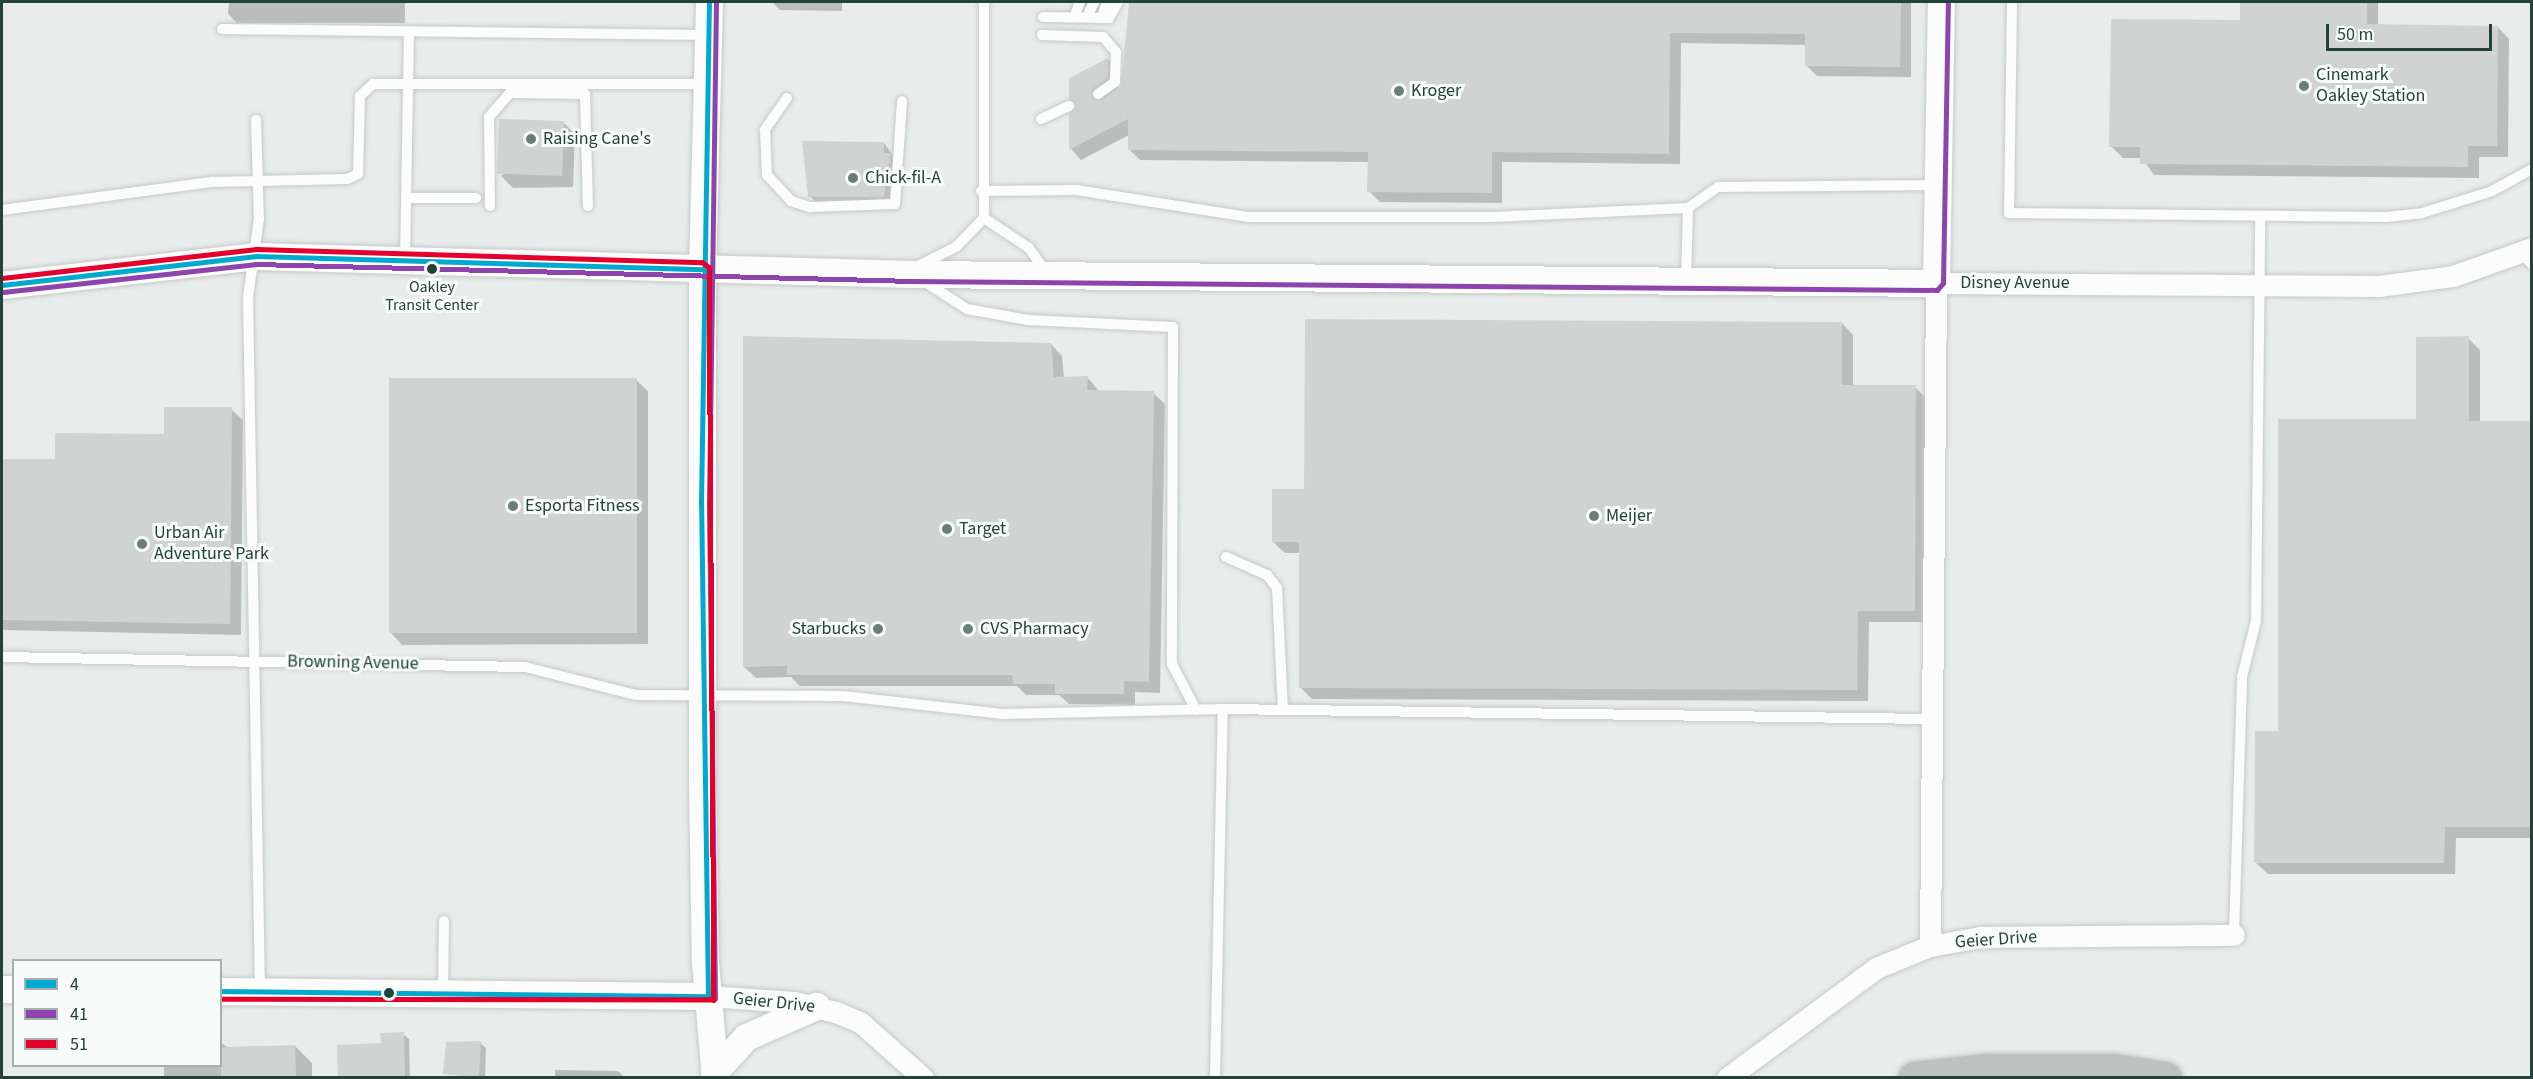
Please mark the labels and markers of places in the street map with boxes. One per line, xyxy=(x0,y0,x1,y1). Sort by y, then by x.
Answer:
place label: Cinemark Oakley Station xyxy=(2316,65,2425,107)
marker: Cinemark Oakley Station xyxy=(2297,79,2311,93)
place label: Kroger xyxy=(1411,80,1461,102)
marker: Kroger xyxy=(1392,84,1406,98)
place label: Raising Cane's xyxy=(543,128,651,150)
marker: Raising Cane's xyxy=(524,132,538,146)
place label: Chick-fil-A xyxy=(865,167,941,189)
marker: Chick-fil-A xyxy=(846,171,860,185)
marker: Oakley Transit Center xyxy=(426,263,438,275)
place label: Oakley Transit Center xyxy=(385,277,479,315)
place label: Esporta Fitness xyxy=(525,495,640,517)
marker: Esporta Fitness xyxy=(506,499,520,513)
place label: Meijer xyxy=(1606,505,1652,527)
marker: Meijer xyxy=(1587,509,1601,523)
place label: Target xyxy=(959,518,1006,540)
marker: Target xyxy=(940,522,954,536)
place label: Urban Air Adventure Park xyxy=(154,523,269,566)
marker: Urban Air Adventure Park xyxy=(135,537,149,551)
place label: Starbucks xyxy=(791,618,866,640)
place label: CVS Pharmacy xyxy=(980,618,1089,640)
marker: Starbucks xyxy=(871,622,885,636)
marker: CVS Pharmacy xyxy=(961,622,975,636)
unlabelled marker xyxy=(383,987,395,999)

